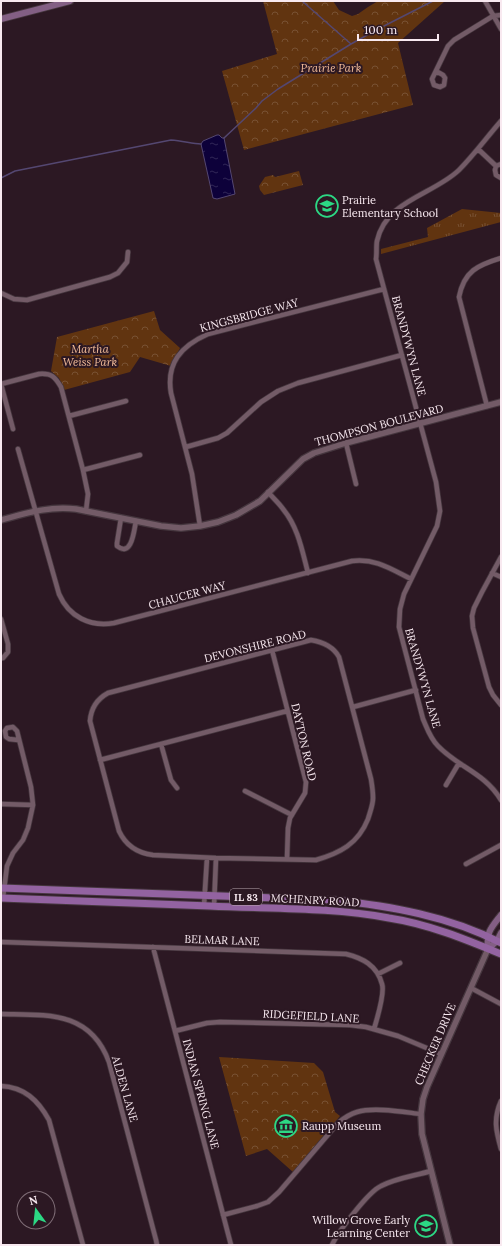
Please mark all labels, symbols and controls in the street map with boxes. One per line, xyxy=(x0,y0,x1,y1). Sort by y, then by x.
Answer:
scale bar xyxy=(358,16,438,42)
text: 100 m xyxy=(364,22,397,37)
park label: Prairie Park xyxy=(301,61,362,75)
school or university icon: Prairie Elementary School xyxy=(314,193,340,219)
place label: Prairie Elementary School xyxy=(342,193,438,220)
street label: BRANDYWYN LANE xyxy=(389,294,429,398)
street label: KINGSBRIDGE WAY xyxy=(198,295,301,335)
park label: Martha Weiss Park xyxy=(63,342,117,369)
street label: THOMPSON BOULEVARD xyxy=(313,401,445,449)
street label: CHAUCER WAY xyxy=(147,578,228,612)
street label: BRANDYWYN LANE xyxy=(402,626,444,730)
street label: DEVONSHIRE ROAD xyxy=(203,627,307,665)
street label: DAYTON ROAD xyxy=(288,702,320,782)
road number: IL 83 xyxy=(230,889,262,905)
street label: MCHENRY ROAD xyxy=(270,891,360,909)
street label: BELMAR LANE xyxy=(184,932,260,948)
street label: CHECKER DRIVE xyxy=(411,1001,459,1087)
street label: RIDGEFIELD LANE xyxy=(262,1006,360,1026)
street label: INDIAN SPRING LANE xyxy=(180,1037,223,1151)
street label: ALDEN LANE xyxy=(109,1053,141,1124)
museum icon: Raupp Museum xyxy=(273,1113,299,1139)
place label: Raupp Museum xyxy=(302,1119,381,1133)
north arrow xyxy=(16,1190,56,1230)
text: N xyxy=(27,1192,40,1208)
place label: Willow Grove Early Learning Center xyxy=(312,1213,410,1240)
school or university icon: Willow Grove Early Learning Center xyxy=(413,1213,439,1239)

